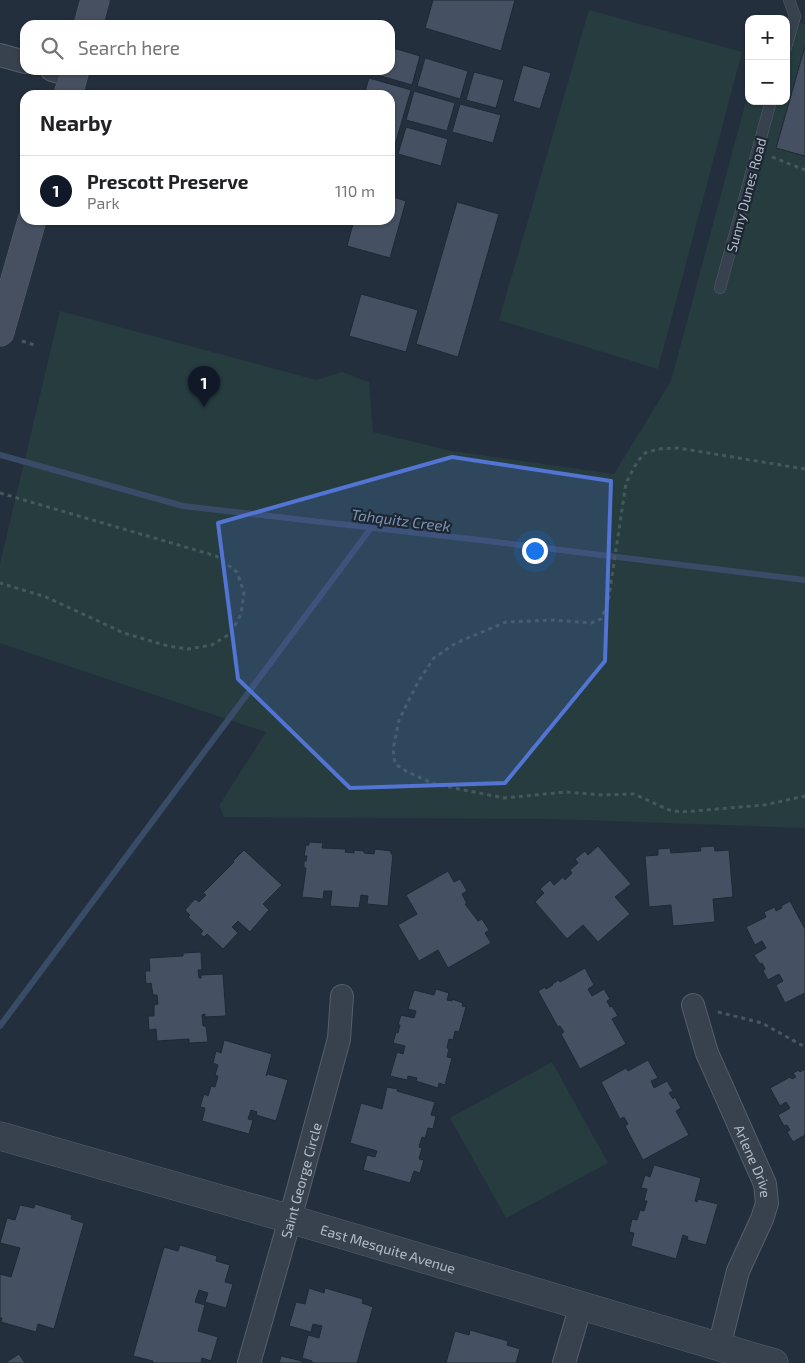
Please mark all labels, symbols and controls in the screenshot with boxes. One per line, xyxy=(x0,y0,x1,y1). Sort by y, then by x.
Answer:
map controls xyxy=(745,15,790,105)
button: + xyxy=(745,15,790,60)
search box xyxy=(20,20,395,75)
icon: search xyxy=(38,34,66,62)
text: Search here xyxy=(78,36,180,59)
button: − xyxy=(745,60,790,105)
text: Nearby xyxy=(40,110,112,135)
street label: Sunny Dunes Road xyxy=(723,136,769,254)
text: Prescott Preserve xyxy=(87,170,249,193)
text: 1 xyxy=(53,181,59,200)
text: 110 m xyxy=(335,181,375,200)
text: Park xyxy=(87,193,120,212)
pin: 1 xyxy=(188,366,220,407)
water label: Tahquitz Creek xyxy=(350,505,452,535)
your location xyxy=(522,538,548,564)
street label: Saint George Circle xyxy=(277,1120,324,1240)
street label: Arlene Drive xyxy=(731,1122,775,1199)
street label: East Mesquite Avenue xyxy=(319,1220,458,1276)

